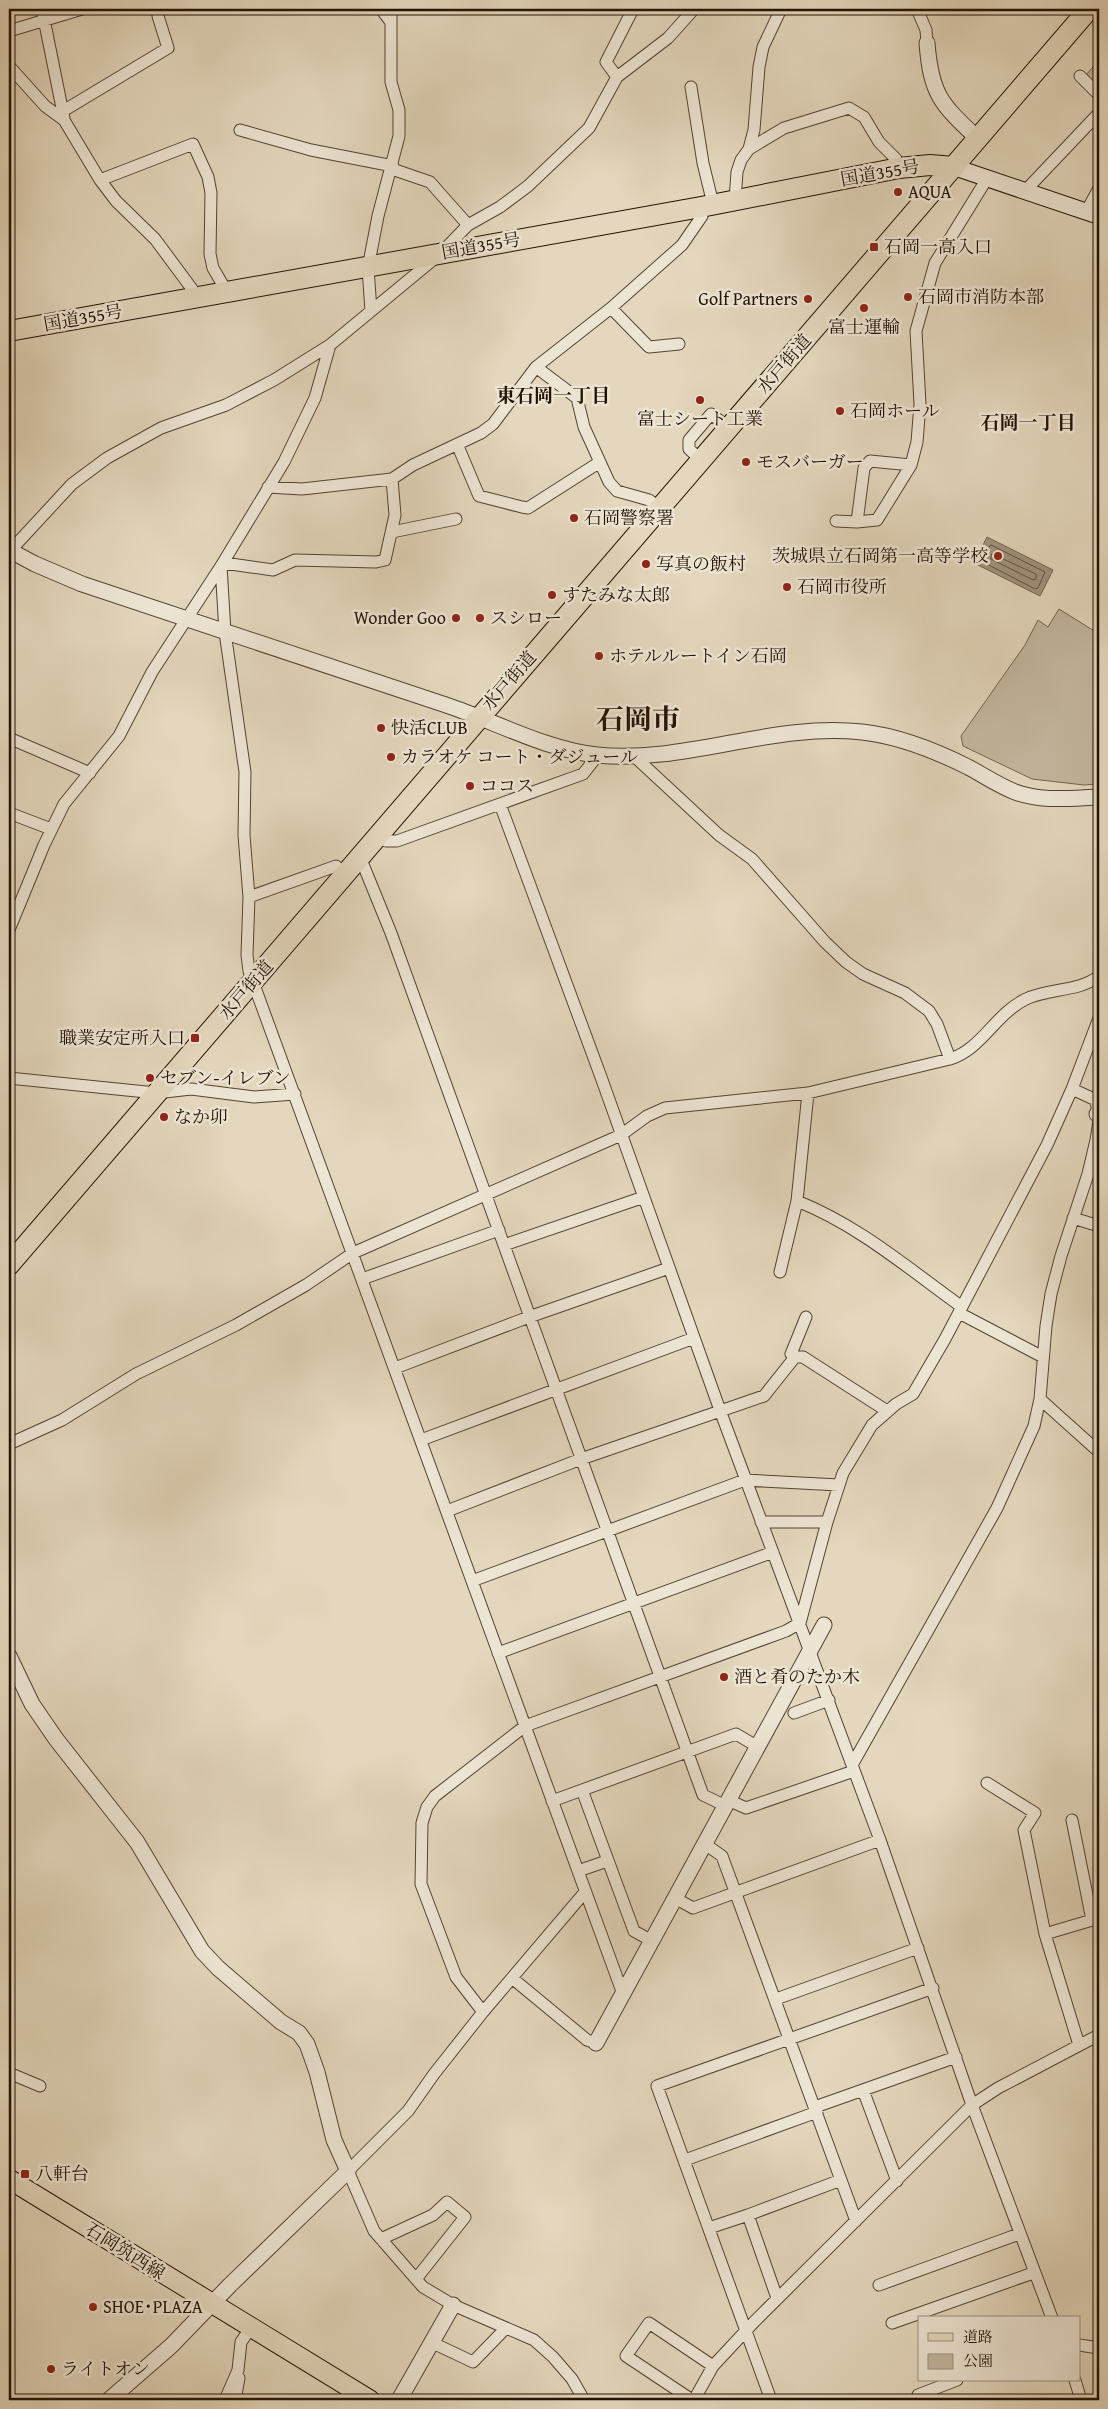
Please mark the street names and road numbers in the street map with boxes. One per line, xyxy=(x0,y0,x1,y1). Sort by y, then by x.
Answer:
street label: 国道355号 xyxy=(838,152,922,193)
street label: 国道355号 xyxy=(439,225,523,266)
street label: 国道355号 xyxy=(41,297,125,338)
street label: 水戸街道 xyxy=(750,328,817,400)
street label: 水戸街道 xyxy=(475,645,542,717)
street label: 水戸街道 xyxy=(212,954,279,1026)
street label: 石岡筑西線 xyxy=(80,2215,171,2286)

